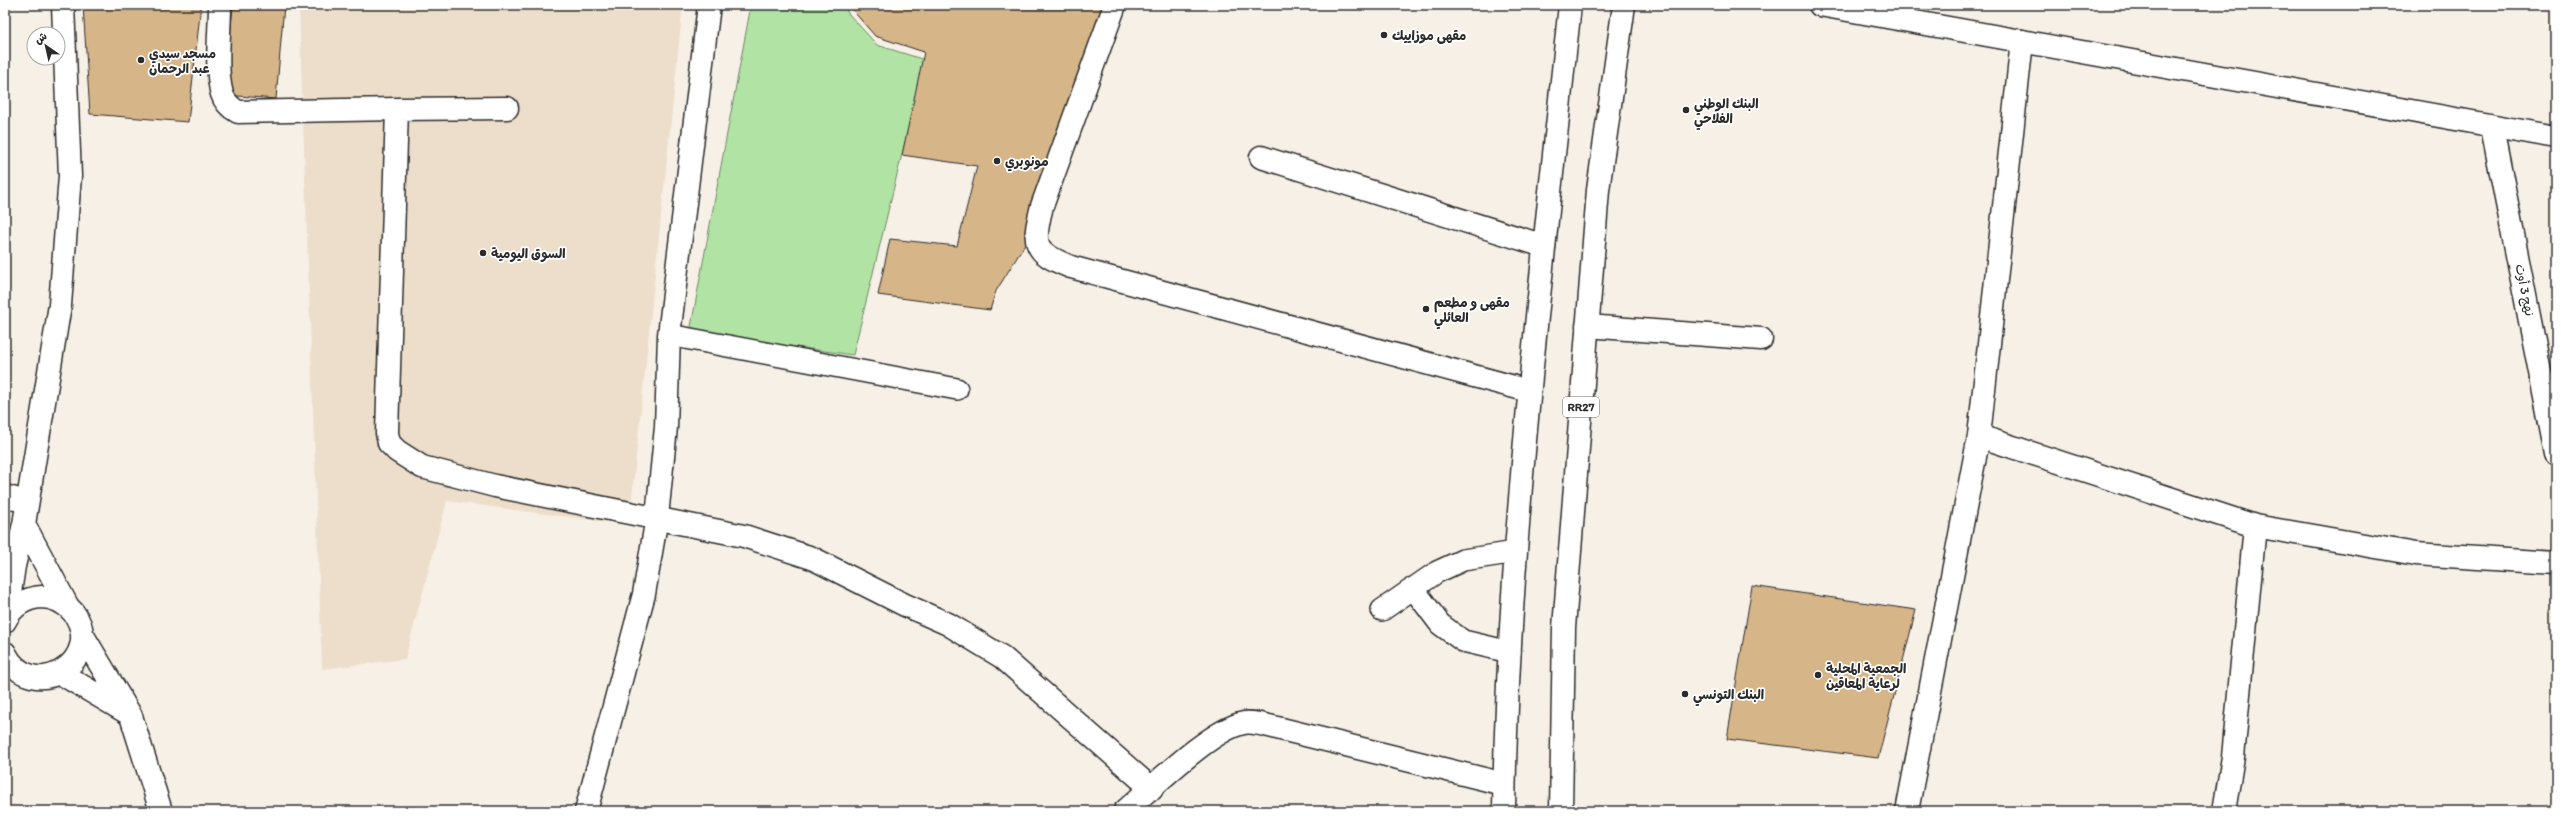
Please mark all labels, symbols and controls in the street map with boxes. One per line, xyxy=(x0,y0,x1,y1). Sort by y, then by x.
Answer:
north arrow xyxy=(26,26,66,66)
place label: مقهى موزاييك xyxy=(1392,28,1466,44)
text: ش xyxy=(32,29,49,47)
marker: مقهى موزاييك xyxy=(1379,30,1389,40)
place label: مسجد سيدي عبد الرحمان xyxy=(149,46,216,77)
marker: مسجد سيدي عبد الرحمان xyxy=(136,55,146,65)
place label: البنك الوطني الفلاحي xyxy=(1694,96,1759,131)
marker: البنك الوطني الفلاحي xyxy=(1681,105,1691,115)
place label: مونوبري xyxy=(1005,154,1049,172)
marker: مونوبري xyxy=(992,156,1002,166)
place label: السوق اليومية xyxy=(491,246,566,262)
marker: السوق اليومية xyxy=(478,248,488,258)
street label: نهج 3 أوت xyxy=(2511,263,2537,318)
place label: مقهى و مطعم العائلي xyxy=(1434,295,1510,330)
marker: مقهى و مطعم العائلي xyxy=(1421,304,1431,314)
road number: RR27 xyxy=(1563,397,1599,417)
place label: الجمعية المحلية لرعاية المعاقين xyxy=(1826,661,1906,692)
marker: الجمعية المحلية لرعاية المعاقين xyxy=(1813,670,1823,680)
place label: البنك التونسي xyxy=(1693,687,1764,707)
marker: البنك التونسي xyxy=(1680,689,1690,699)

